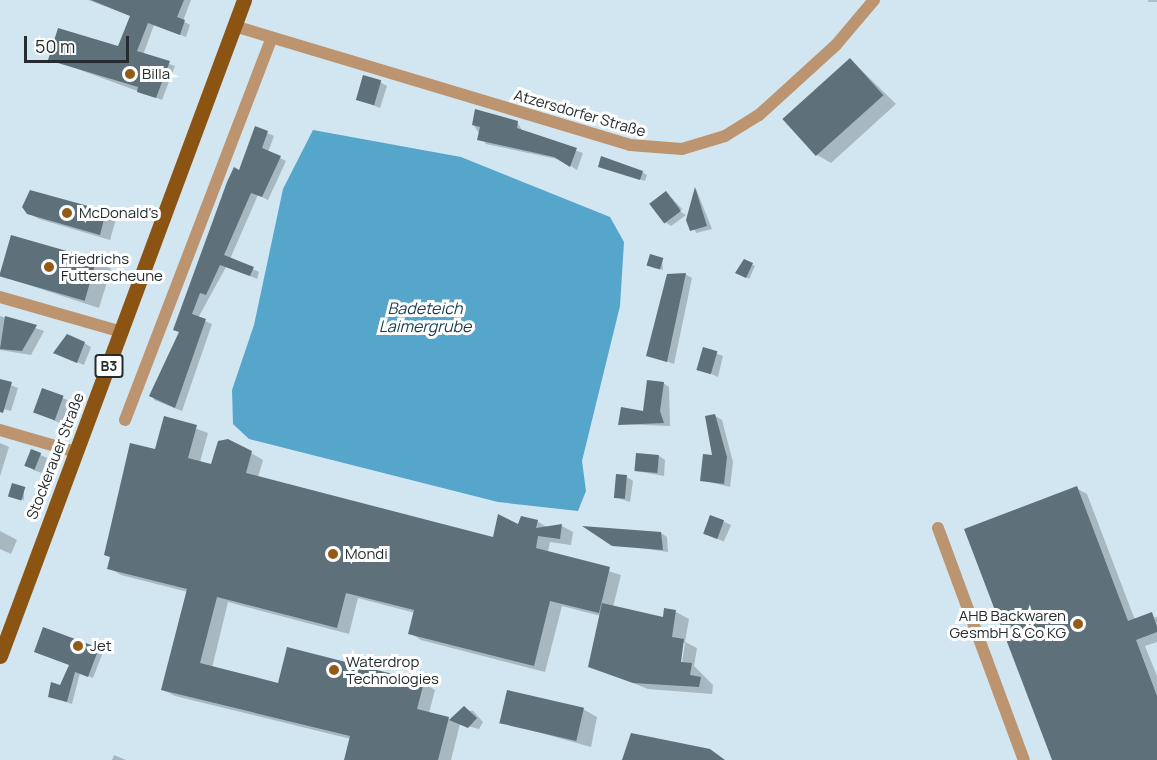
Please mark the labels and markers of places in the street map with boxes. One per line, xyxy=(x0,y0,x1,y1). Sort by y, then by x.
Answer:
place label: Billa xyxy=(142,65,170,83)
marker: Billa xyxy=(123,67,137,81)
place label: McDonald's xyxy=(79,204,158,222)
marker: McDonald's xyxy=(60,206,74,220)
place label: Friedrichs Futterscheune xyxy=(61,249,163,284)
marker: Friedrichs Futterscheune xyxy=(42,260,56,274)
place label: Mondi xyxy=(345,545,388,563)
marker: Mondi xyxy=(326,547,340,561)
place label: AHB Backwaren GesmbH & Co KG xyxy=(950,606,1066,641)
marker: AHB Backwaren GesmbH & Co KG xyxy=(1071,617,1085,631)
place label: Jet xyxy=(90,637,112,655)
marker: Jet xyxy=(71,639,85,653)
place label: Waterdrop Technologies xyxy=(346,652,439,687)
marker: Waterdrop Technologies xyxy=(327,663,341,677)

